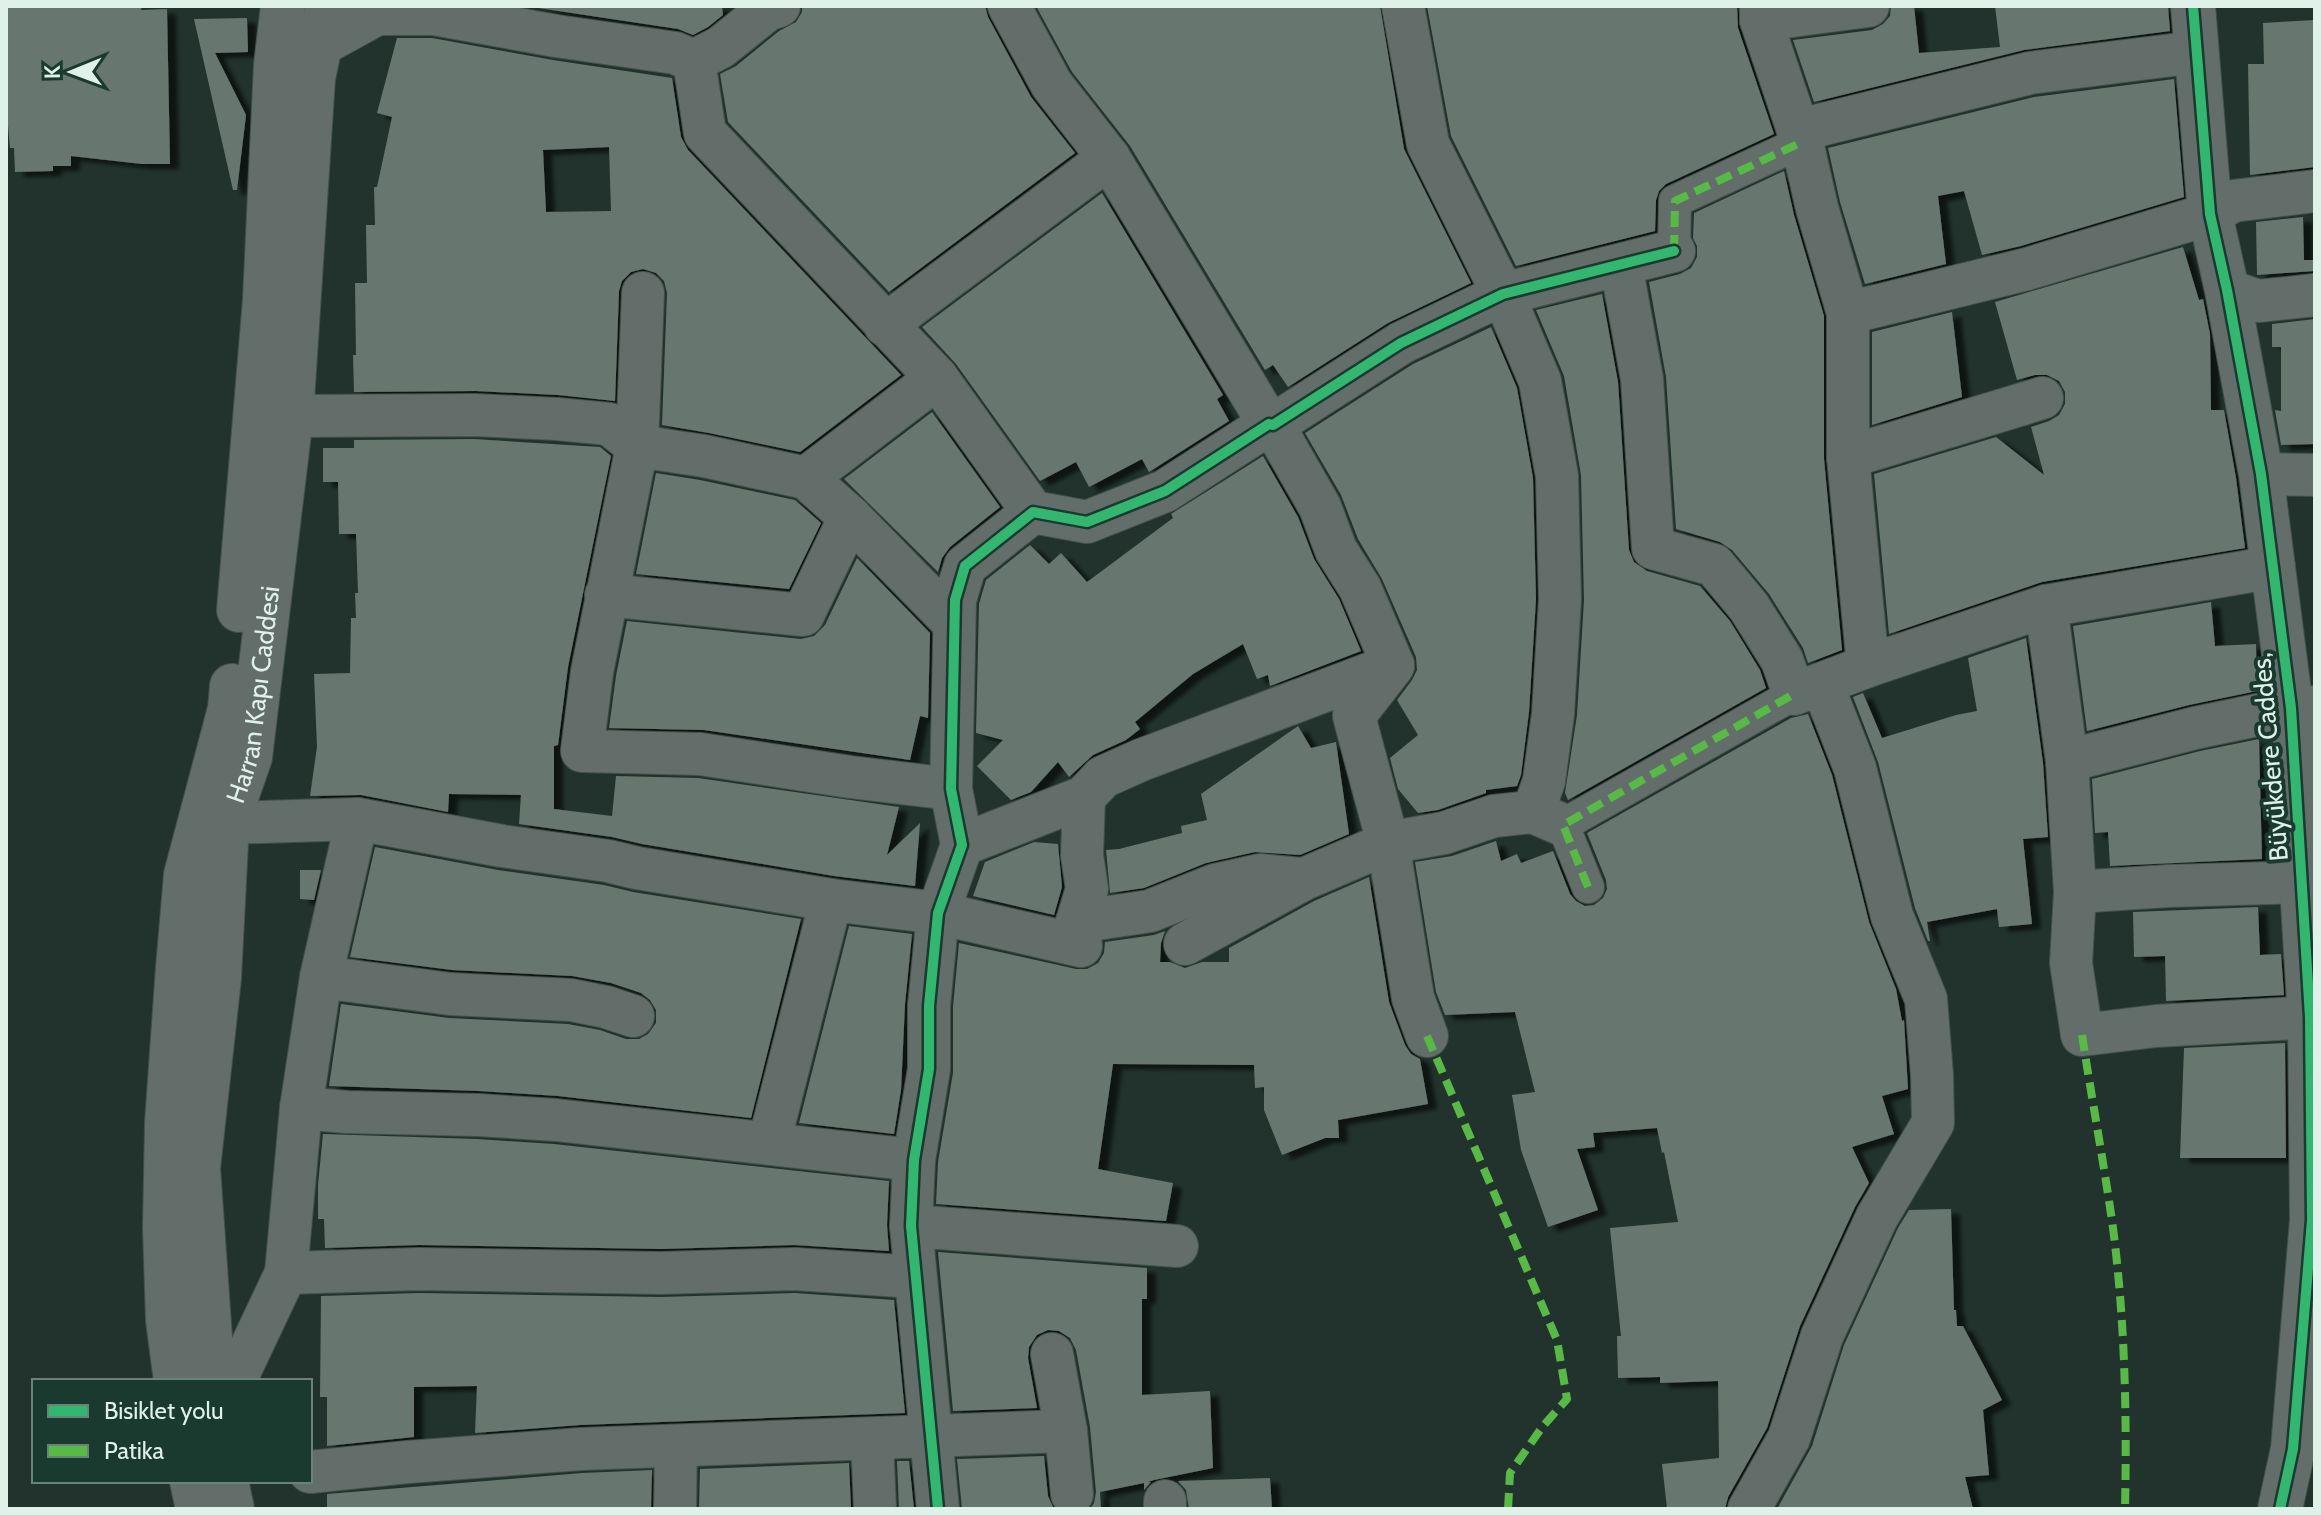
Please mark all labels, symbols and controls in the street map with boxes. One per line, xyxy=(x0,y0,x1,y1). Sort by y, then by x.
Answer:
north arrow xyxy=(32,32,112,112)
text: K xyxy=(39,65,66,79)
street label: Harran Kapı Caddesi xyxy=(219,584,286,807)
street label: Büyükdere Caddes, xyxy=(2245,652,2295,862)
legend xyxy=(32,1379,312,1483)
text: Bisiklet yolu xyxy=(104,1396,224,1425)
text: Patika xyxy=(104,1436,164,1465)

